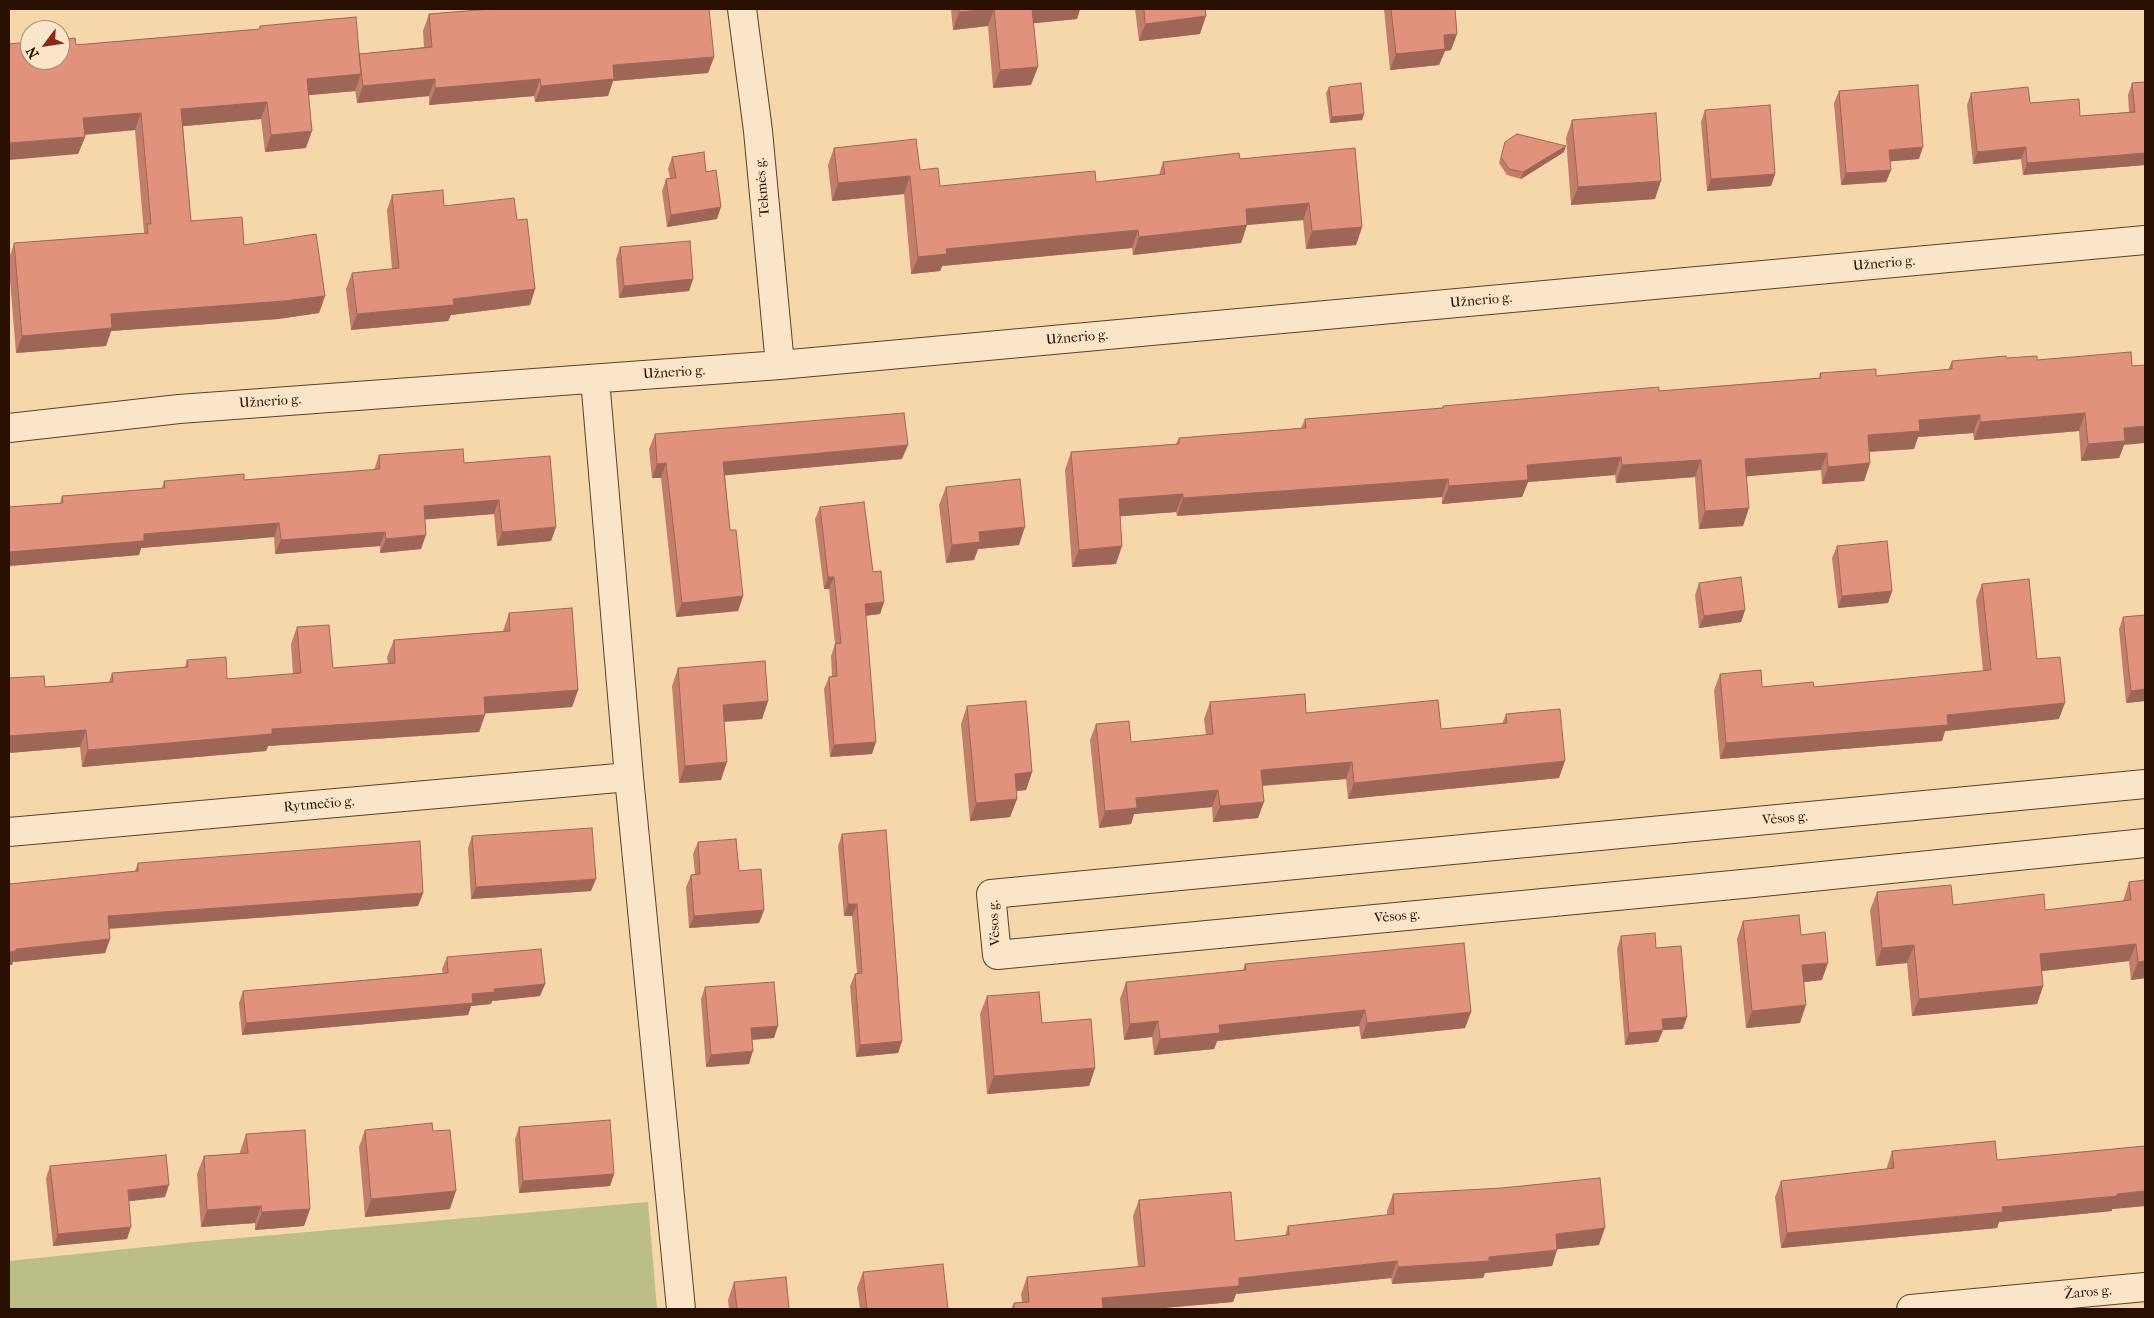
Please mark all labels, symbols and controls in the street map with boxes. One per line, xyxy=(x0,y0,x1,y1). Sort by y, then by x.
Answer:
north arrow xyxy=(20,20,70,70)
text: N xyxy=(23,44,43,61)
street label: Tekmės g. xyxy=(752,157,774,217)
street label: Užnerio g. xyxy=(1852,253,1916,275)
street label: Užnerio g. xyxy=(1449,290,1513,312)
street label: Užnerio g. xyxy=(1045,327,1109,349)
street label: Užnerio g. xyxy=(642,362,706,384)
street label: Užnerio g. xyxy=(238,391,302,413)
street label: Rytmečio g. xyxy=(283,794,355,816)
street label: Vėsos g. xyxy=(1761,809,1809,829)
street label: Vėsos g. xyxy=(985,900,1005,946)
street label: Vėsos g. xyxy=(1373,907,1421,927)
street label: Žaros g. xyxy=(2064,1283,2112,1303)

